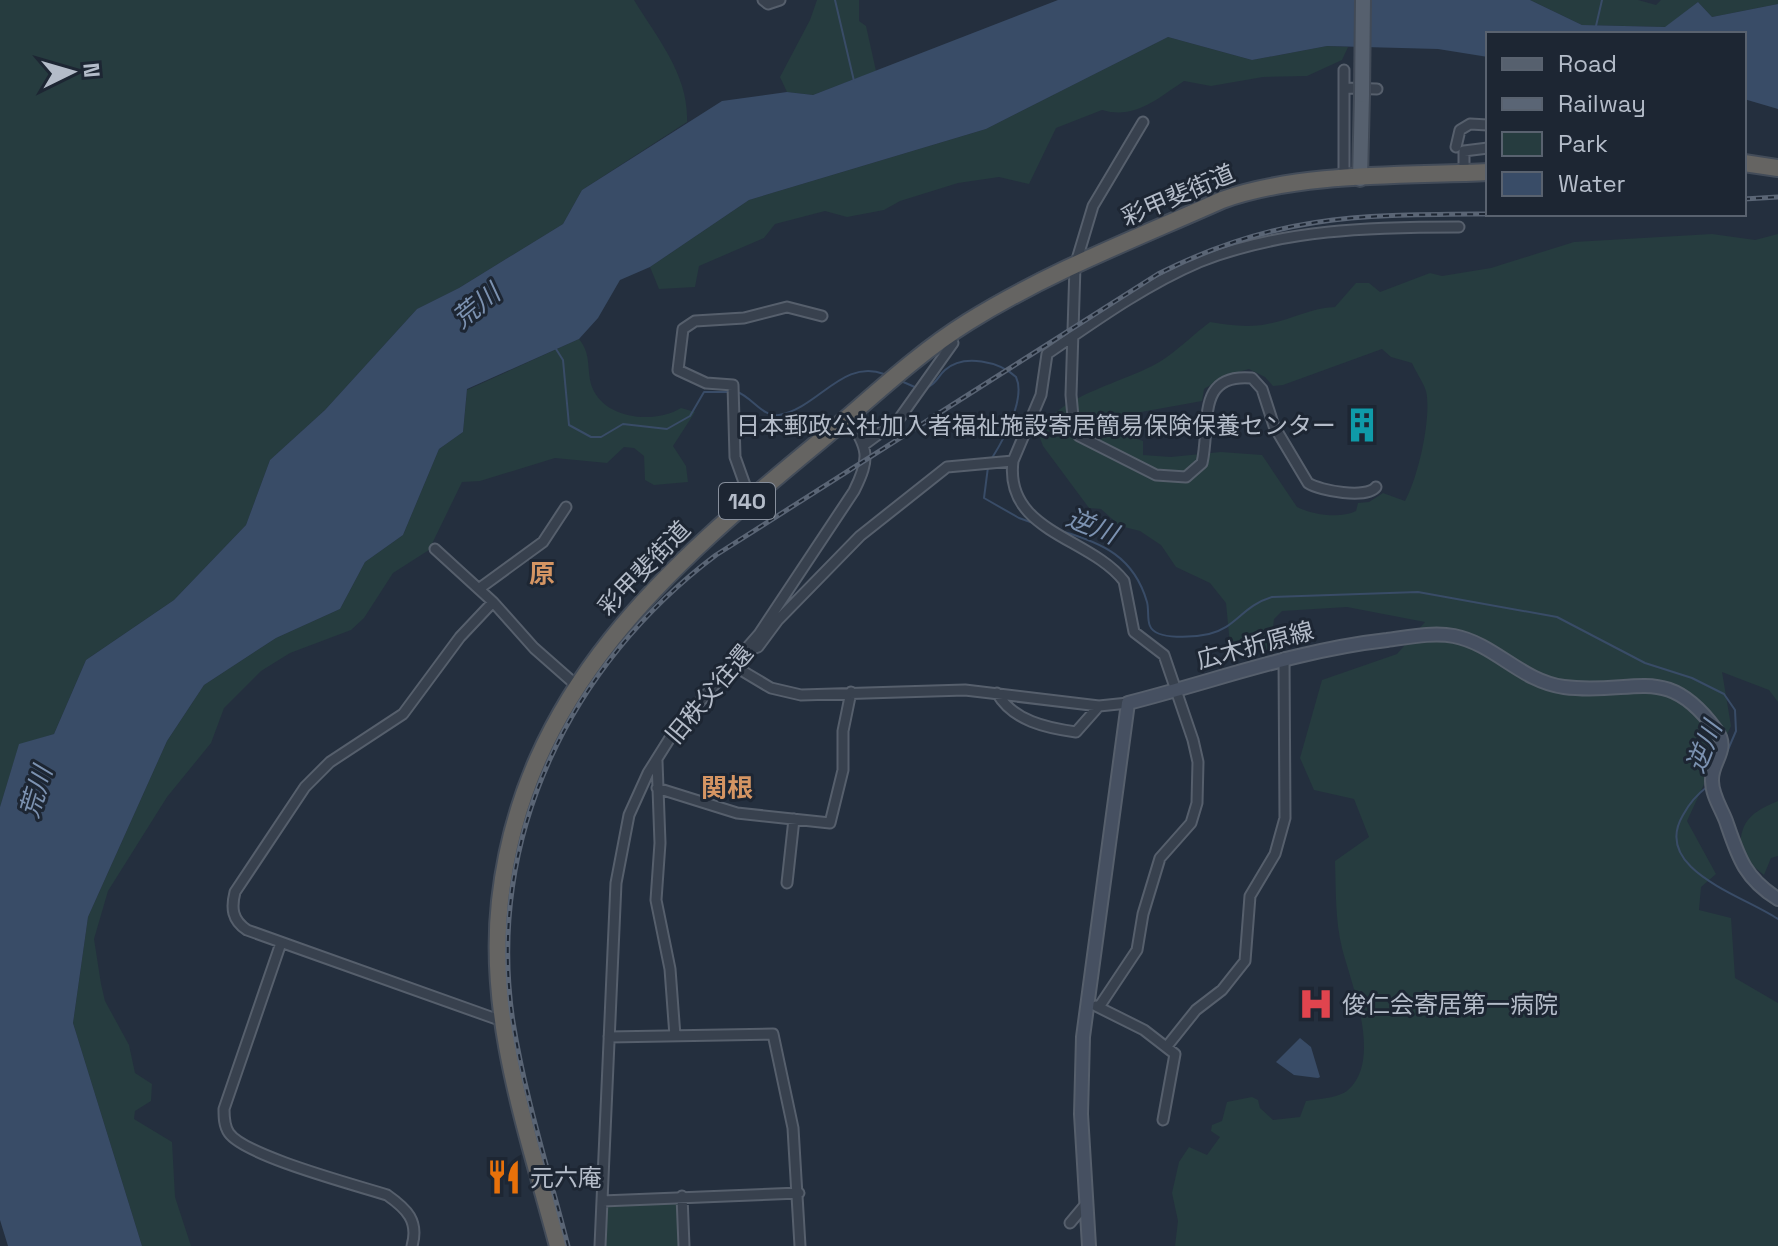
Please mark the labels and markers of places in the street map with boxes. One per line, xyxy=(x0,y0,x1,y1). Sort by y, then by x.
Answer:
building icon: 日本郵政公社加入者福祉施設寄居簡易保険保養センター xyxy=(1343,406,1381,444)
place label: 日本郵政公社加入者福祉施設寄居簡易保険保養センター xyxy=(736,410,1336,441)
hospital icon: 俊仁会寄居第一病院 xyxy=(1297,985,1335,1023)
place label: 俊仁会寄居第一病院 xyxy=(1342,989,1558,1020)
restaurant icon: 元六庵 xyxy=(485,1158,523,1196)
place label: 元六庵 xyxy=(530,1162,602,1193)

